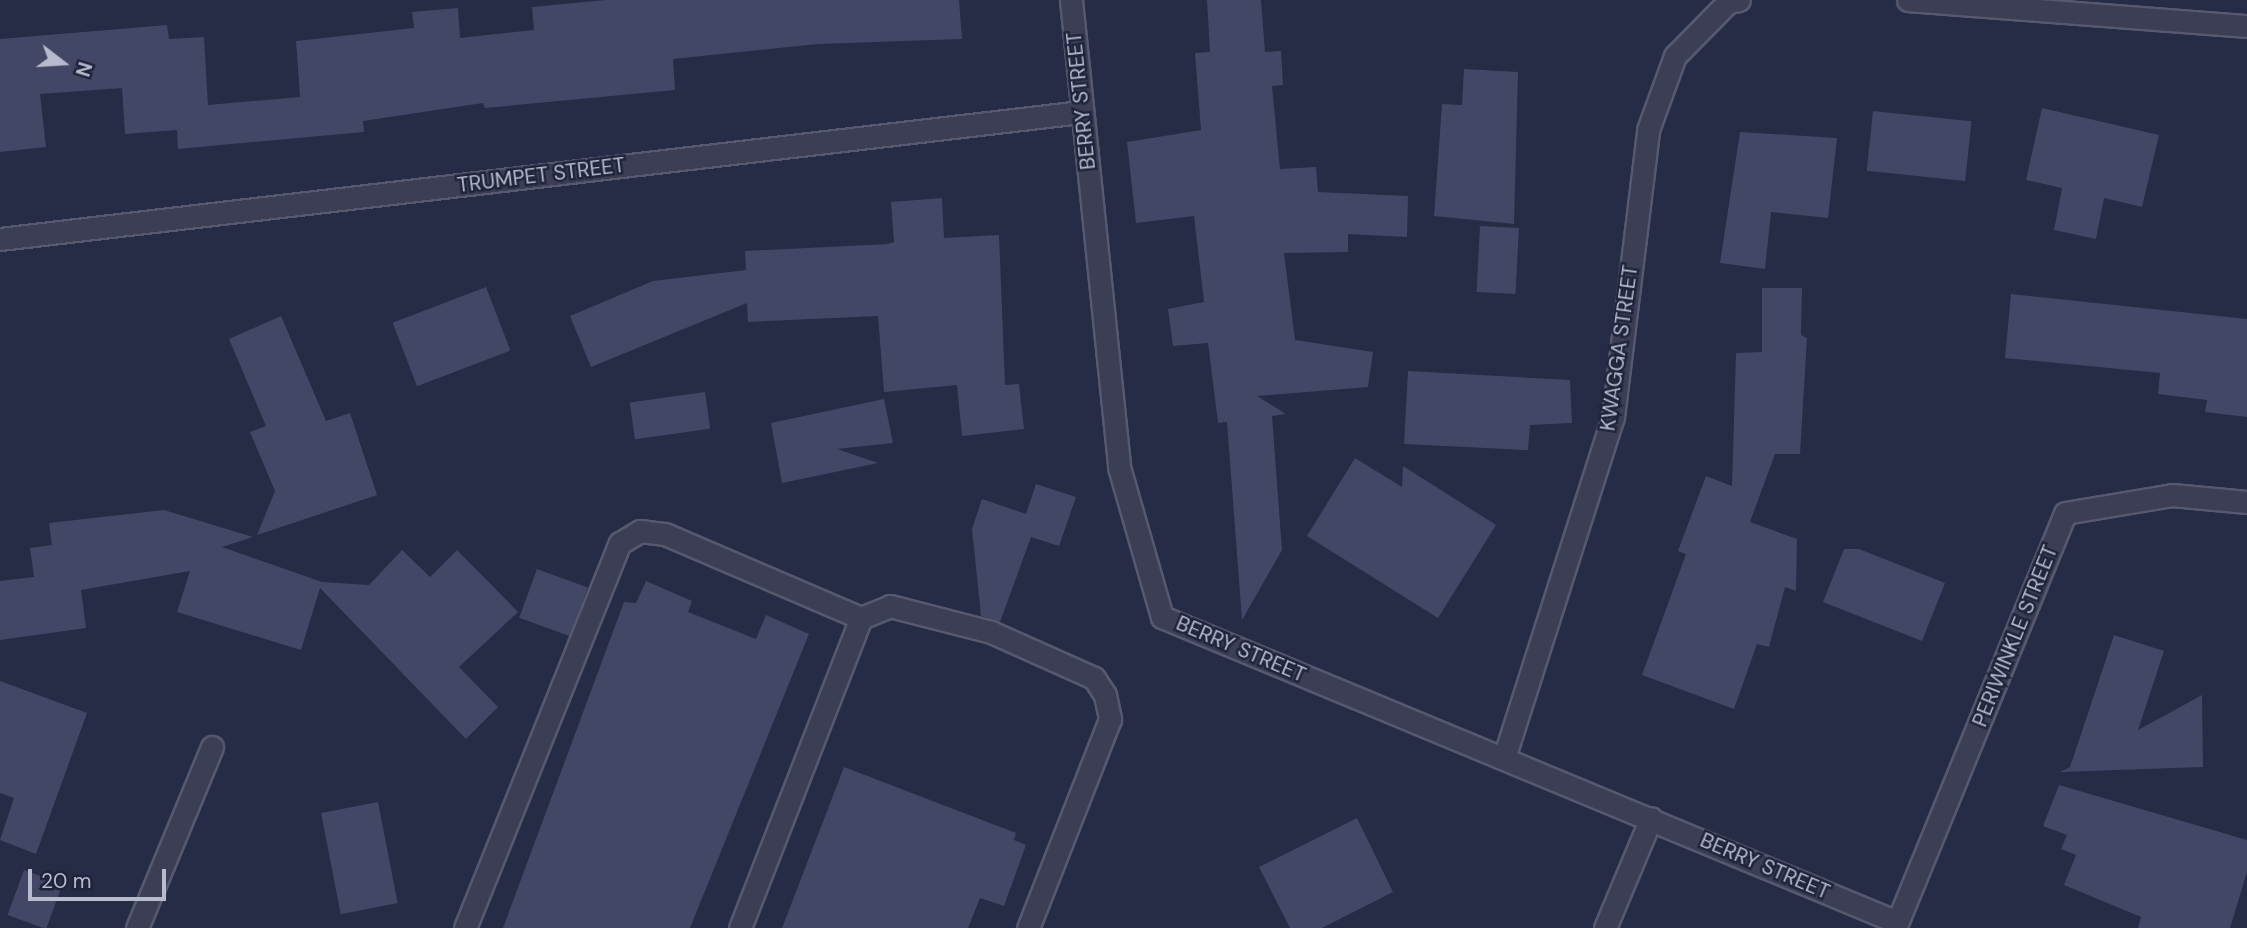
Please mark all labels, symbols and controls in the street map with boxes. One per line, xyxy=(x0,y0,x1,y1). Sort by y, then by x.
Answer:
north arrow xyxy=(28,28,98,98)
street label: BERRY STREET xyxy=(1061,31,1101,171)
text: N xyxy=(70,59,98,80)
street label: TRUMPET STREET xyxy=(456,152,626,198)
street label: KWAGGA STREET xyxy=(1595,263,1643,433)
street label: PERIWINKLE STREET xyxy=(1967,542,2063,730)
street label: BERRY STREET xyxy=(1172,610,1310,688)
street label: BERRY STREET xyxy=(1696,827,1834,905)
scale bar xyxy=(32,855,170,899)
text: 20 m xyxy=(41,867,92,895)

